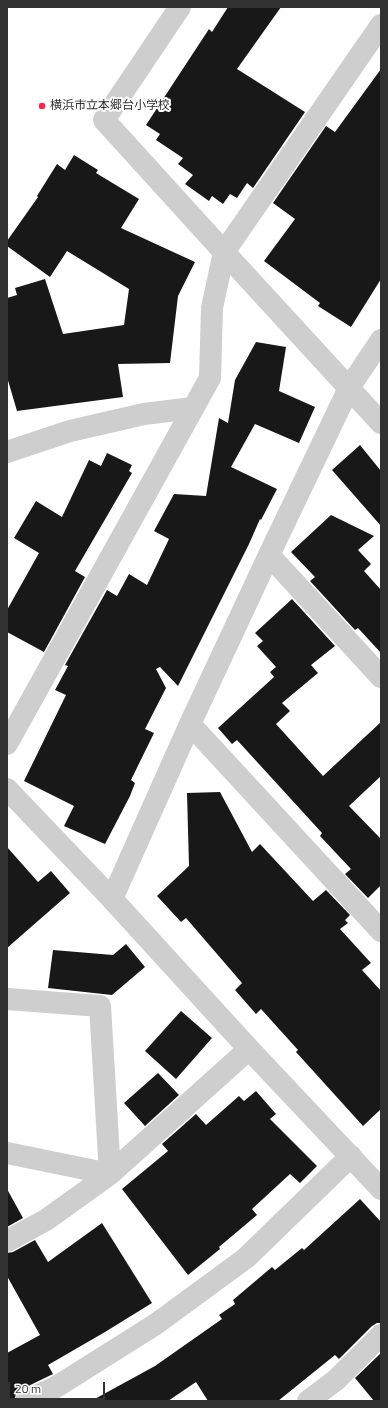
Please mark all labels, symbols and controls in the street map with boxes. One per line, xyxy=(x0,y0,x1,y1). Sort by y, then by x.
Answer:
place label: 横浜市立本郷台小学校 xyxy=(50,99,170,113)
marker: 横浜市立本郷台小学校 xyxy=(37,101,47,111)
scale bar xyxy=(10,1374,107,1400)
text: 20 m xyxy=(15,1379,41,1398)

